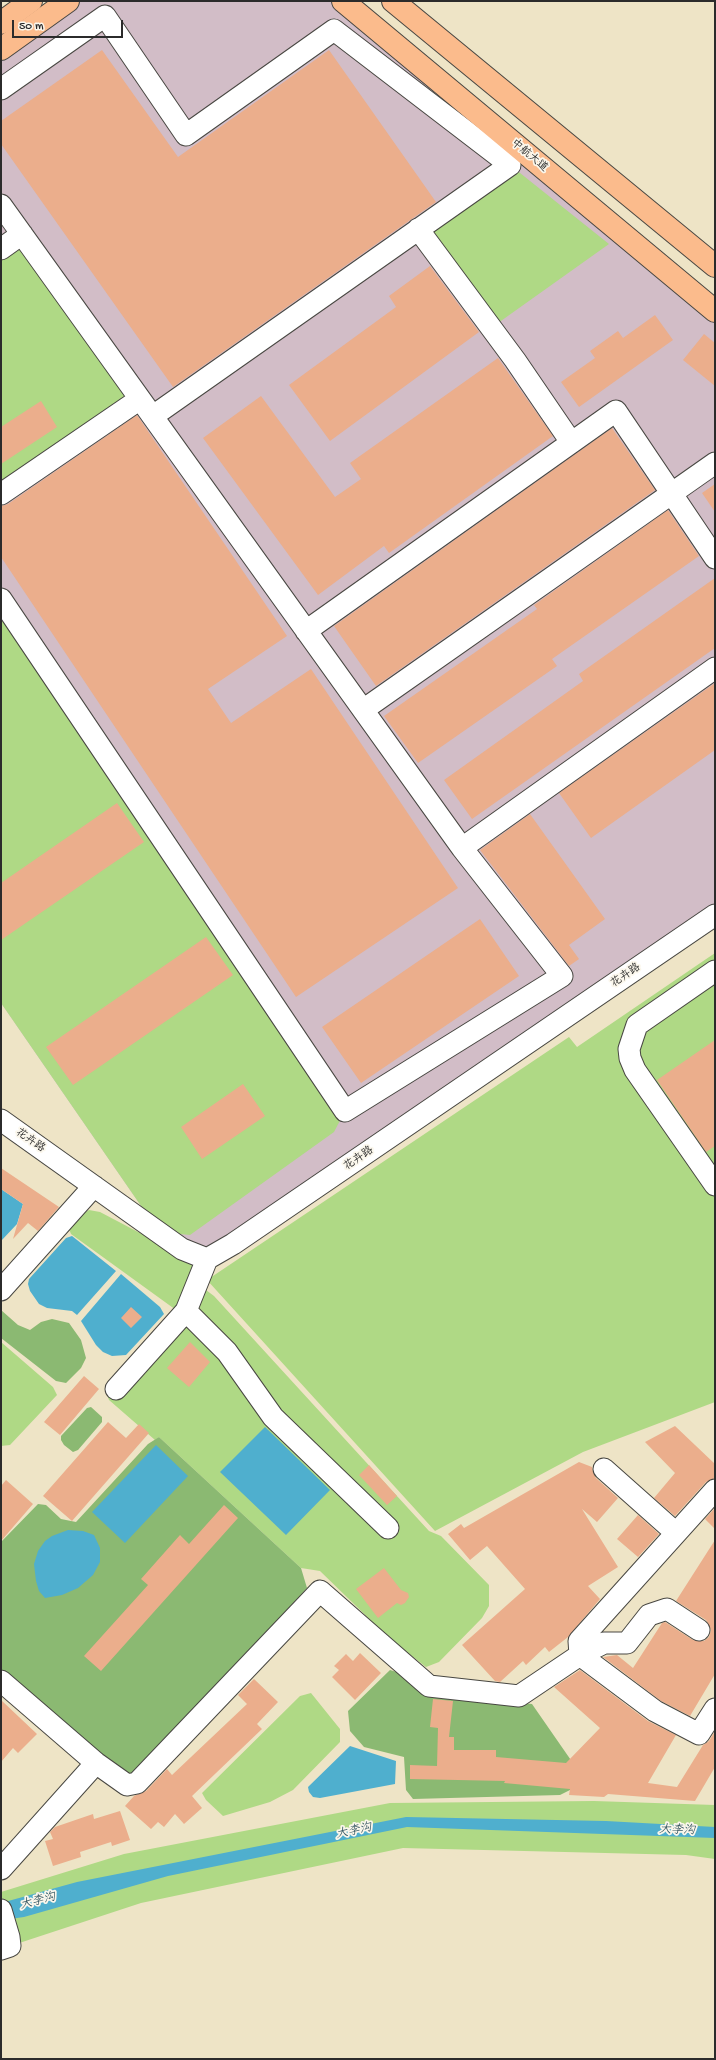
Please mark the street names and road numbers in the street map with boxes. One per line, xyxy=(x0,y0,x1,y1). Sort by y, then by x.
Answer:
street label: 中航大道 xyxy=(508,137,550,175)
street label: 花卉路 xyxy=(609,961,643,991)
street label: 花卉路 xyxy=(13,1126,47,1156)
street label: 花卉路 xyxy=(342,1144,376,1174)

